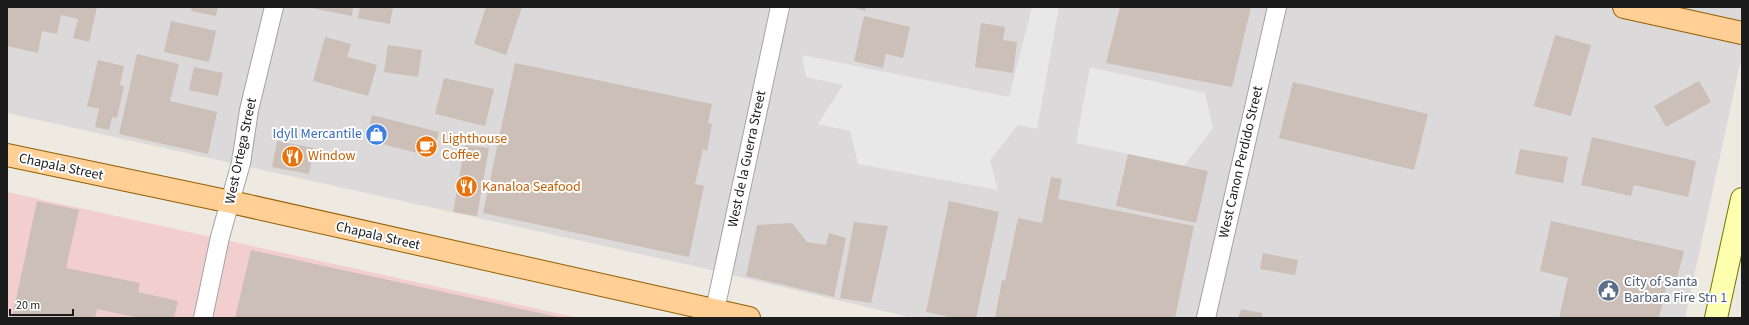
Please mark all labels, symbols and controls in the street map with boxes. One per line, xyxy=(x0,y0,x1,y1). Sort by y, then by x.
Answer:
street label: West Canon Perdido Street xyxy=(1214,84,1268,240)
street label: West de la Guerra Street xyxy=(723,88,771,229)
street label: West Ortega Street xyxy=(220,96,262,206)
shop icon: Idyll Mercantile xyxy=(364,121,390,147)
place label: Idyll Mercantile xyxy=(273,124,362,144)
place label: Lighthouse Coffee xyxy=(442,129,507,165)
cafe icon: Lighthouse Coffee xyxy=(414,134,440,160)
restaurant icon: Window xyxy=(279,143,305,169)
place label: Window xyxy=(308,146,355,166)
street label: Chapala Street xyxy=(17,148,105,186)
restaurant icon: Kanaloa Seafood xyxy=(453,174,479,200)
place label: Kanaloa Seafood xyxy=(482,177,581,197)
street label: Chapala Street xyxy=(334,217,422,255)
place label: City of Santa Barbara Fire Stn 1 xyxy=(1624,272,1727,308)
public building icon: City of Santa Barbara Fire Stn 1 xyxy=(1595,277,1621,303)
scale bar xyxy=(10,291,73,317)
text: 20 m xyxy=(16,297,40,314)

